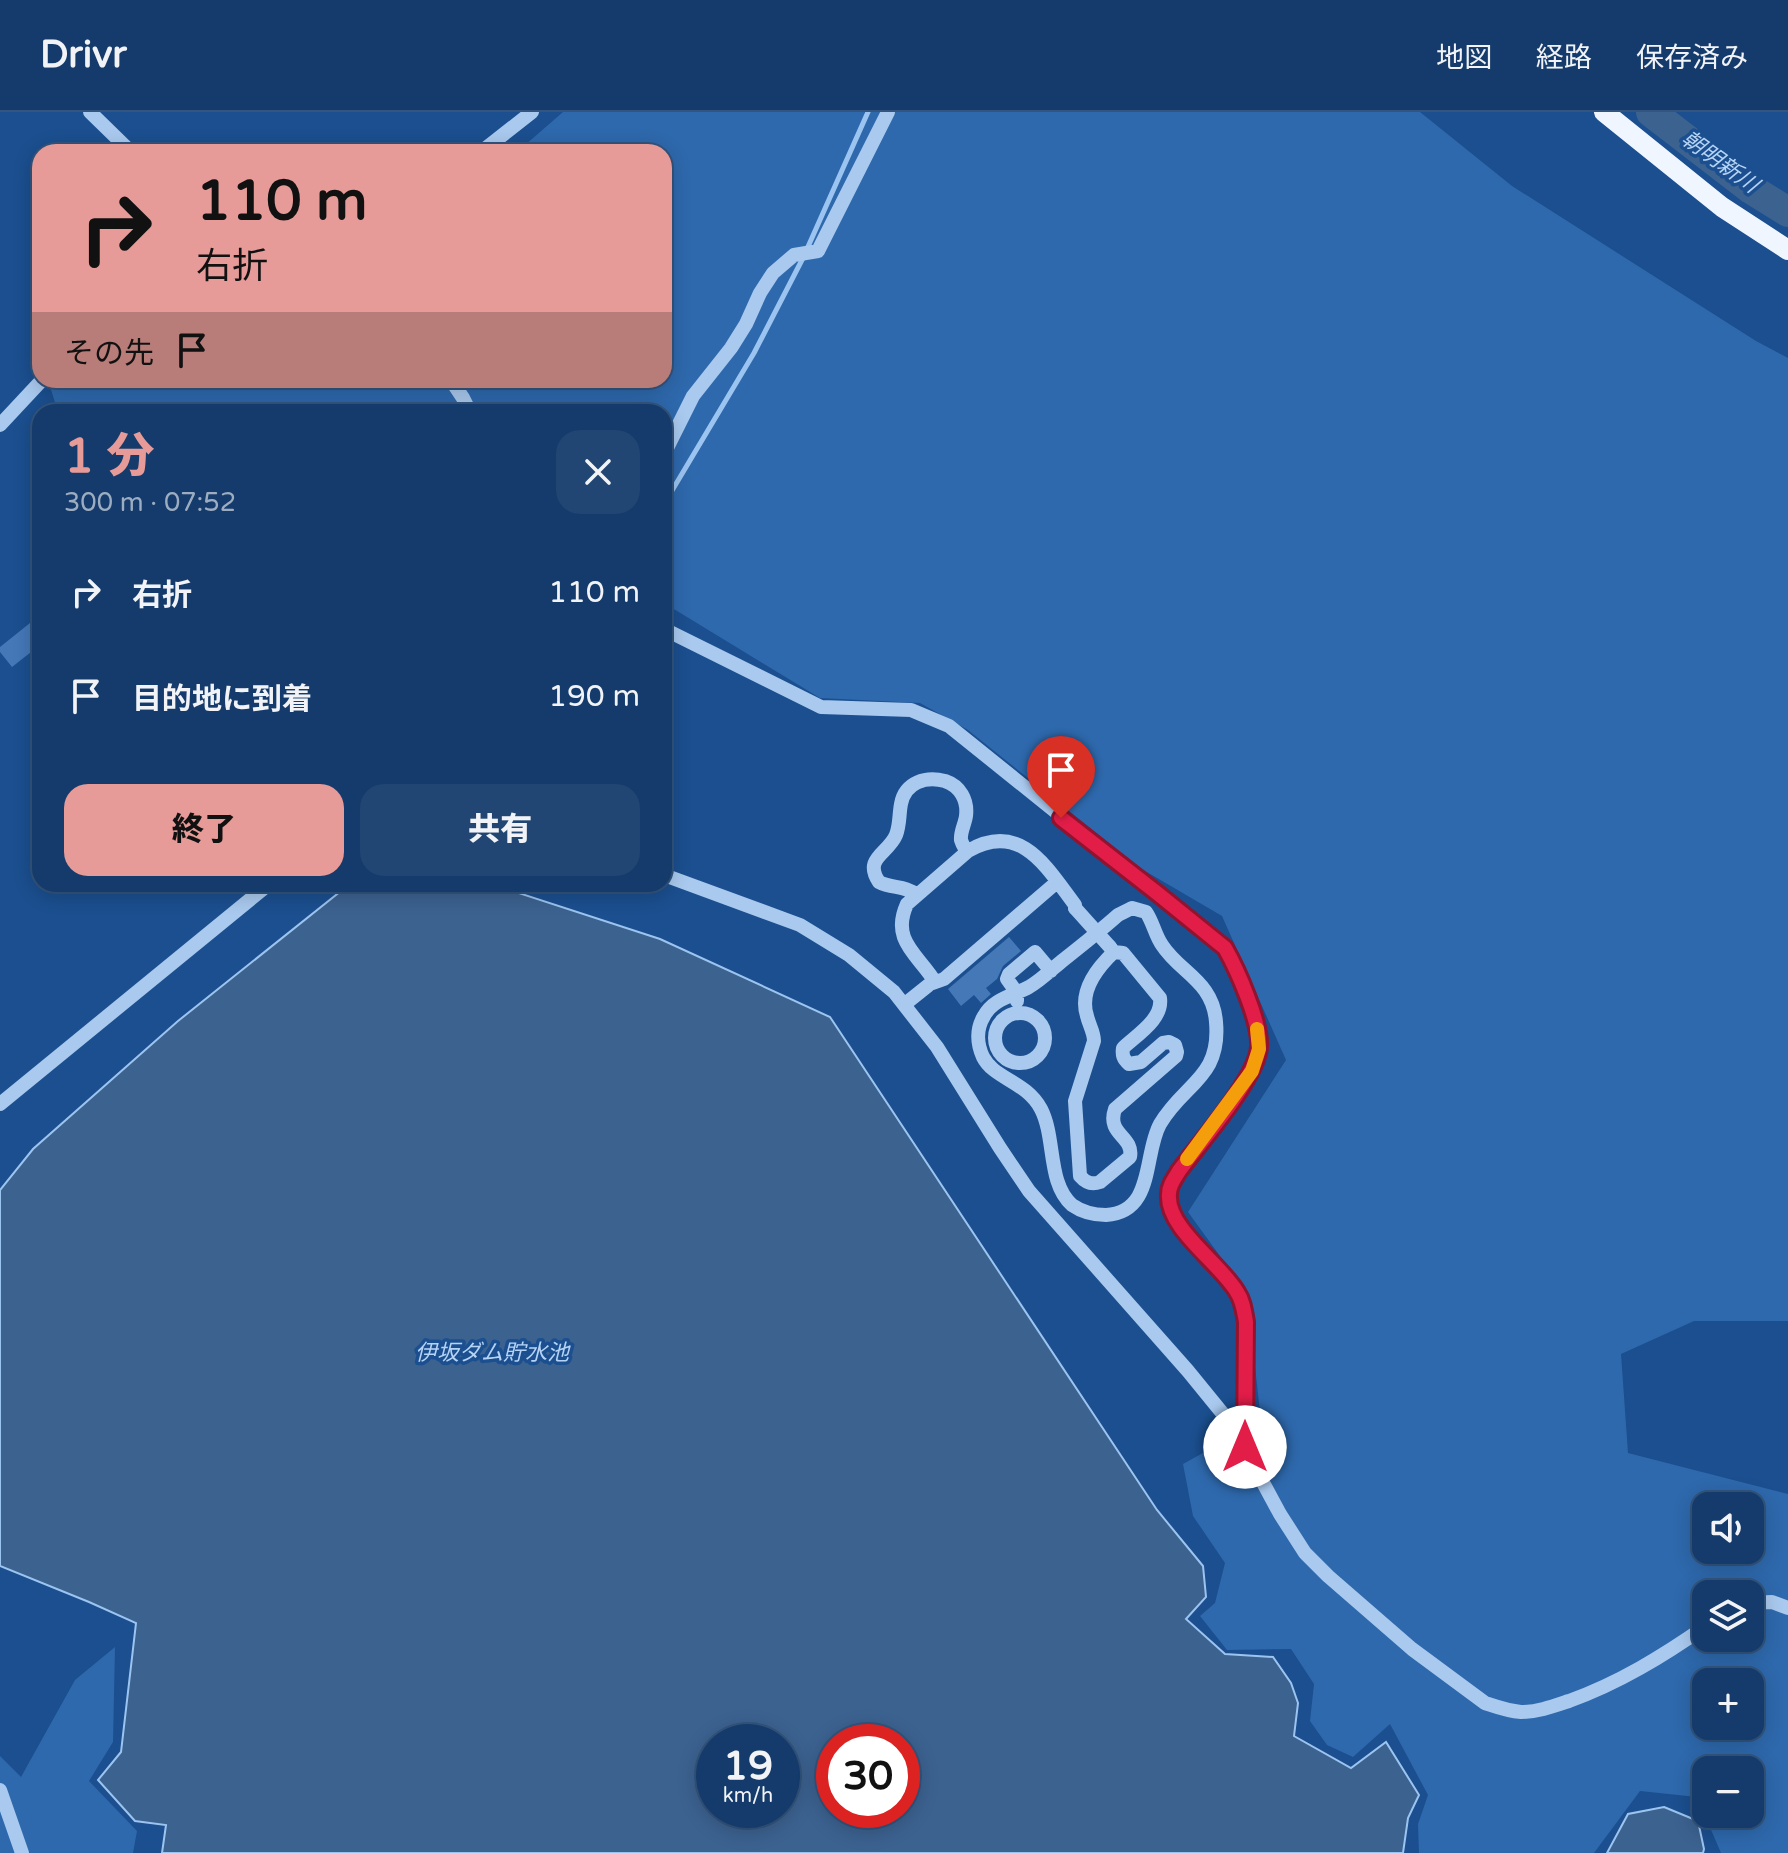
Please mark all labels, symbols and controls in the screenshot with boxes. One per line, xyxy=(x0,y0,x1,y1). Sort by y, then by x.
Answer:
text: Drivr xyxy=(40,32,127,78)
text: 地図 xyxy=(1436,41,1492,75)
text: 経路 xyxy=(1536,41,1592,75)
text: 保存済み xyxy=(1636,41,1748,75)
water label: 朝明新川 xyxy=(1677,126,1765,200)
text: 110 m xyxy=(196,168,367,235)
icon: right xyxy=(64,176,168,280)
text: 右折 xyxy=(196,245,268,288)
icon: arrive xyxy=(170,328,214,372)
text: その先 xyxy=(64,335,154,372)
text: 1 分 xyxy=(64,428,155,486)
button: close xyxy=(556,430,640,514)
text: 300 m · 07:52 xyxy=(64,487,236,518)
icon: right xyxy=(64,570,108,614)
text: 110 m xyxy=(548,574,640,611)
text: 右折 xyxy=(132,577,192,614)
icon: arrive xyxy=(64,674,108,718)
text: 190 m xyxy=(548,678,640,715)
text: 目的地に到着 xyxy=(132,681,312,718)
pin xyxy=(1027,736,1095,818)
icon: arrive xyxy=(1039,748,1083,792)
button: 終了 xyxy=(64,784,344,876)
button: 共有 xyxy=(360,784,640,876)
water label: 伊坂ダム貯水池 xyxy=(415,1340,571,1366)
position arrow xyxy=(1203,1405,1287,1489)
map controls xyxy=(1692,1492,1764,1828)
button: sound xyxy=(1692,1492,1764,1564)
button: layers xyxy=(1692,1580,1764,1652)
button: + xyxy=(1692,1668,1764,1740)
speed limit sign: 30 xyxy=(816,1724,920,1828)
text: 19 xyxy=(723,1742,773,1790)
button: − xyxy=(1692,1756,1764,1828)
text: km/h xyxy=(723,1784,773,1808)

